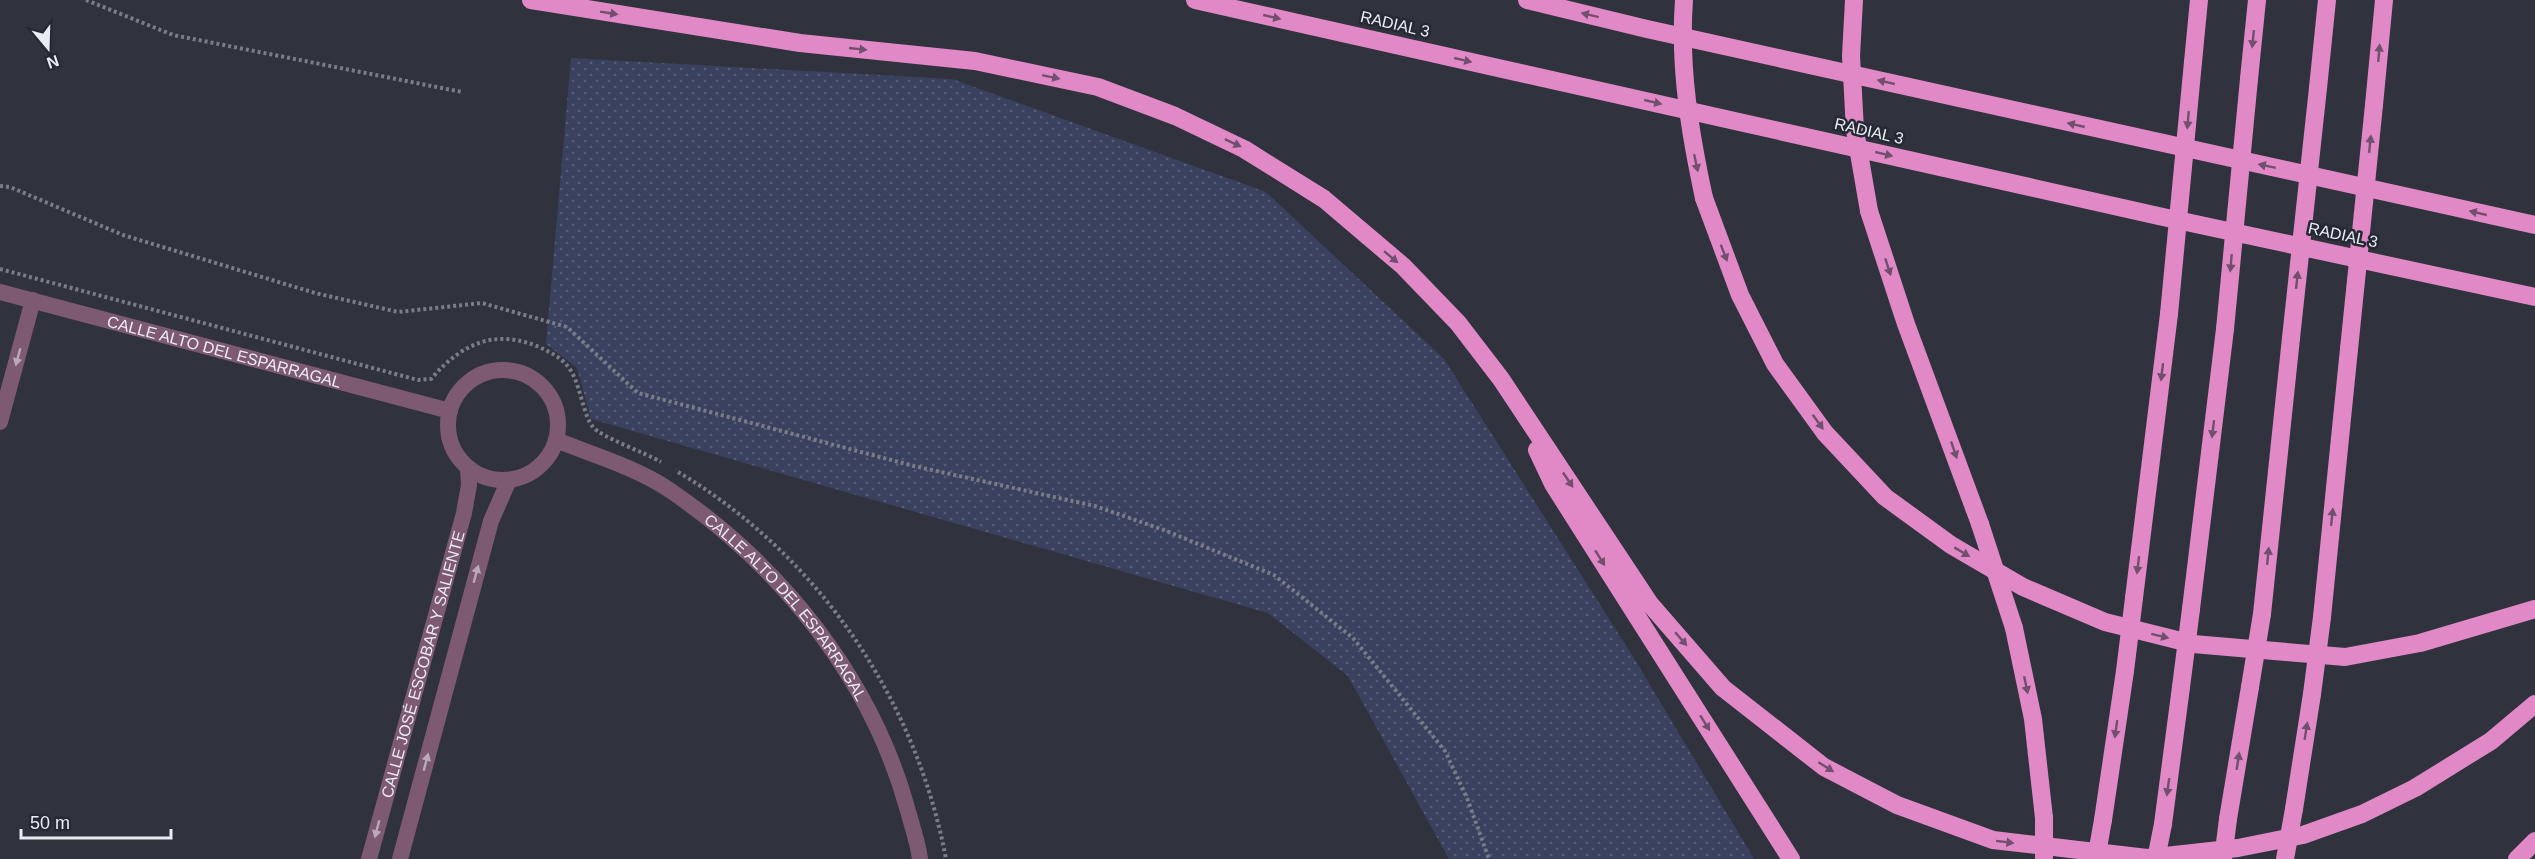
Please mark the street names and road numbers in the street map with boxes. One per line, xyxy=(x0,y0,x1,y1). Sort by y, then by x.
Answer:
street label: RADIAL 3 xyxy=(1359,8,1431,40)
street label: RADIAL 3 xyxy=(1833,115,1905,147)
street label: RADIAL 3 xyxy=(2307,219,2379,251)
street label: CALLE ALTO DEL ESPARRAGAL xyxy=(105,312,343,390)
street label: CALLE ALTO DEL ESPARRAGAL xyxy=(701,510,870,704)
street label: CALLE JOSÉ ESCOBAR Y SALIENTE xyxy=(378,529,467,800)

